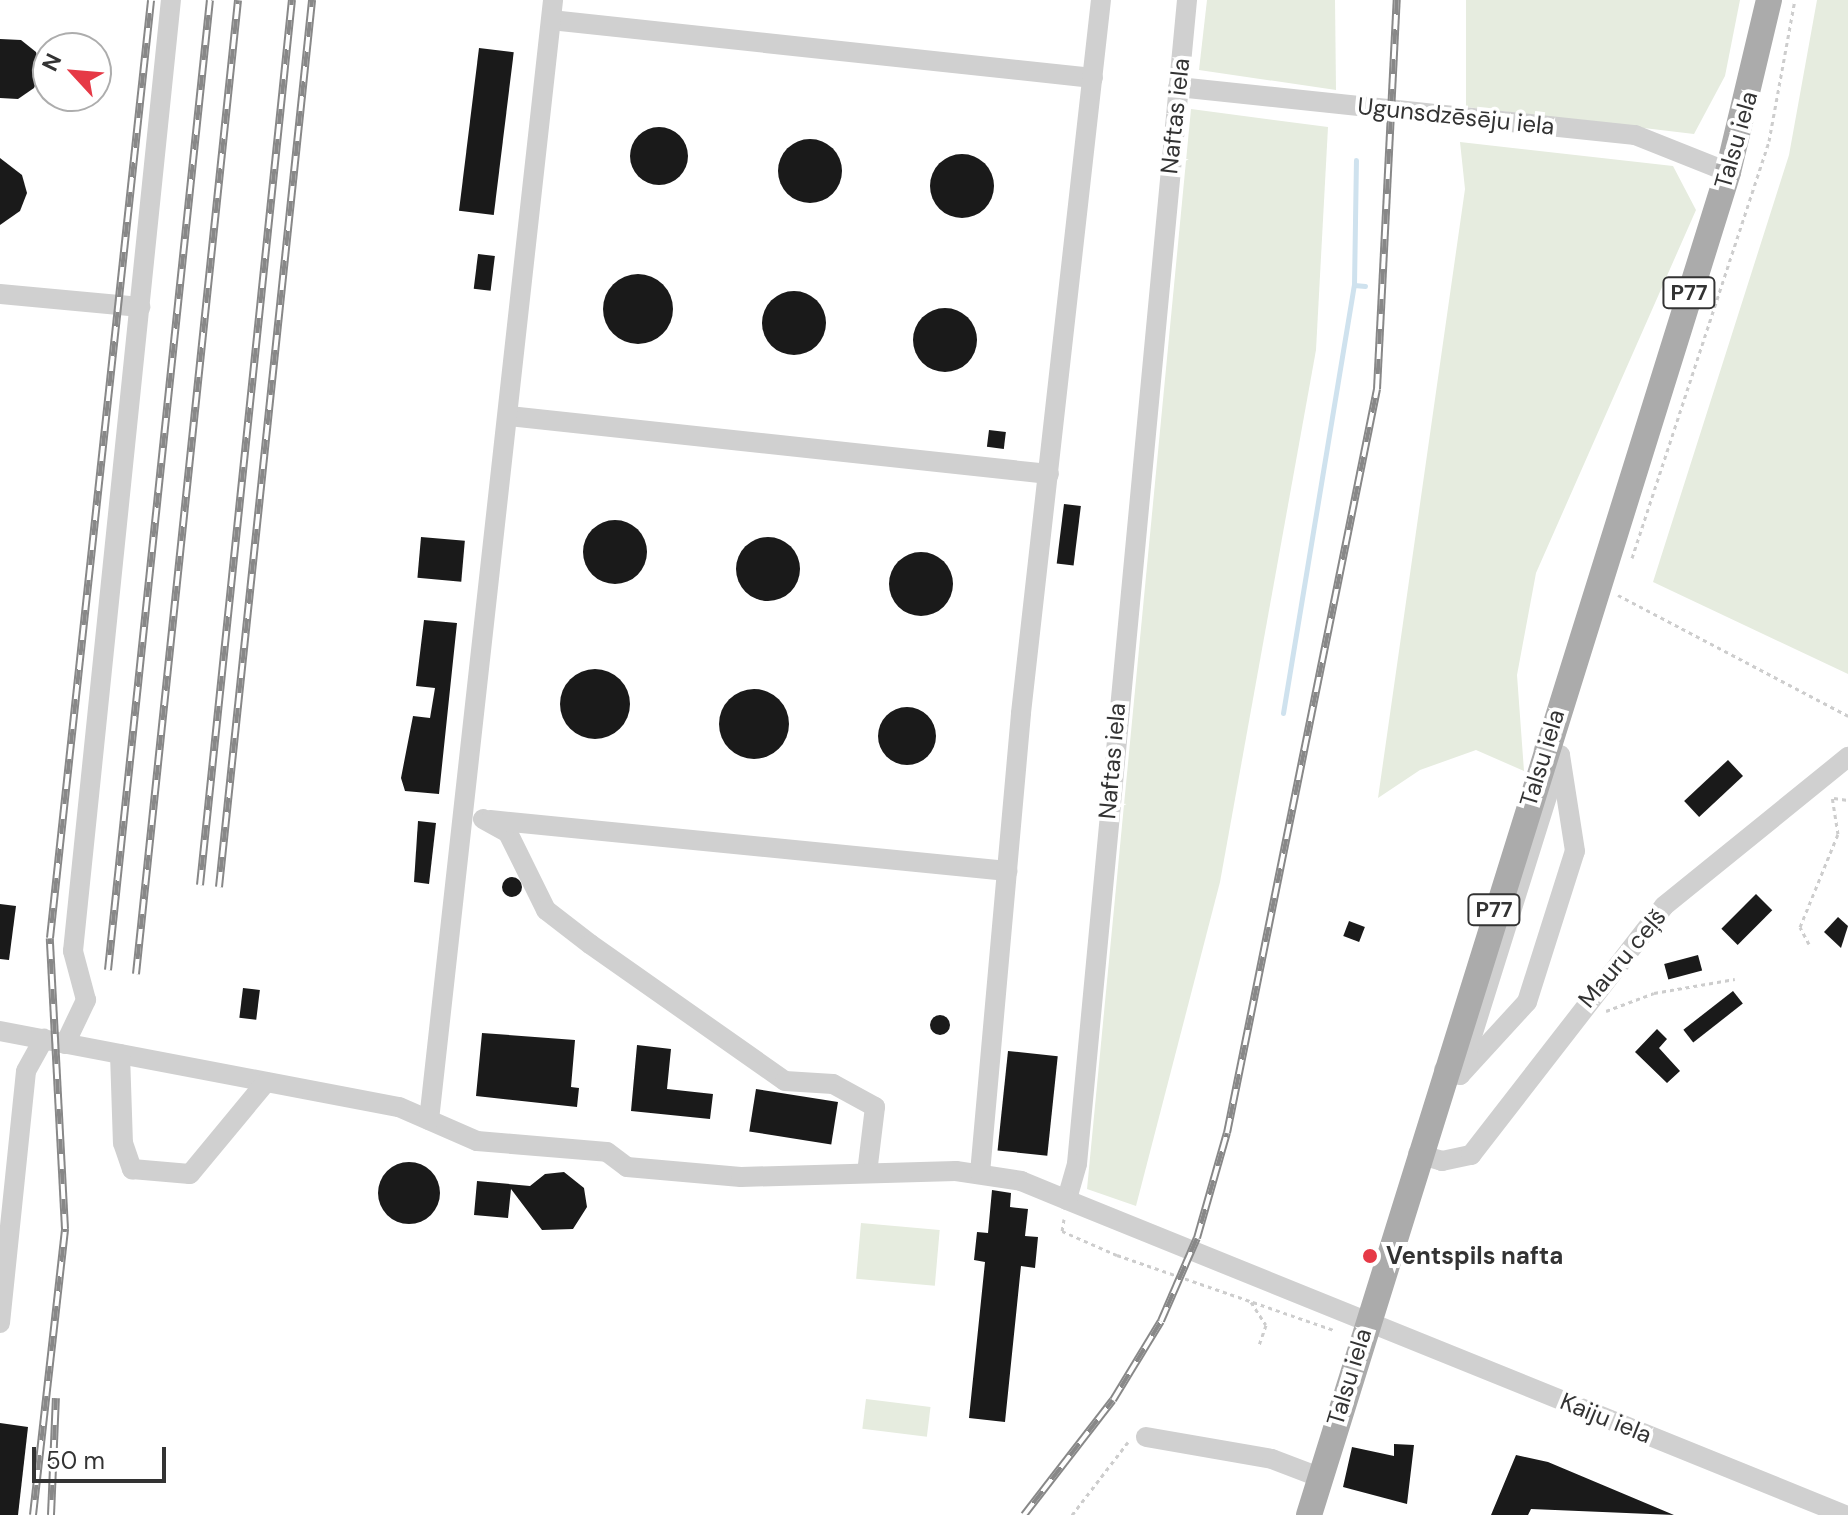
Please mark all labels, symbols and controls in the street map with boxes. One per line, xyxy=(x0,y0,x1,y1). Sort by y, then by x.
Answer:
north arrow xyxy=(32,32,112,112)
text: N xyxy=(35,49,68,76)
street label: Naftas iela xyxy=(1155,57,1195,175)
street label: Talsu iela xyxy=(1708,88,1764,192)
street label: Ugunsdzēsēju iela xyxy=(1356,91,1556,141)
road number: P77 xyxy=(1661,275,1717,311)
street label: Naftas iela xyxy=(1093,702,1131,820)
street label: Talsu iela xyxy=(1514,706,1570,810)
road number: P77 xyxy=(1466,892,1522,928)
street label: Mauru ceļš xyxy=(1572,902,1672,1014)
place label: Ventspils nafta xyxy=(1386,1242,1563,1270)
marker: Ventspils nafta xyxy=(1361,1247,1379,1265)
street label: Talsu iela xyxy=(1321,1325,1377,1429)
street label: Kaiju iela xyxy=(1556,1387,1656,1449)
scale bar xyxy=(36,1431,170,1481)
text: 50 m xyxy=(46,1445,105,1476)

